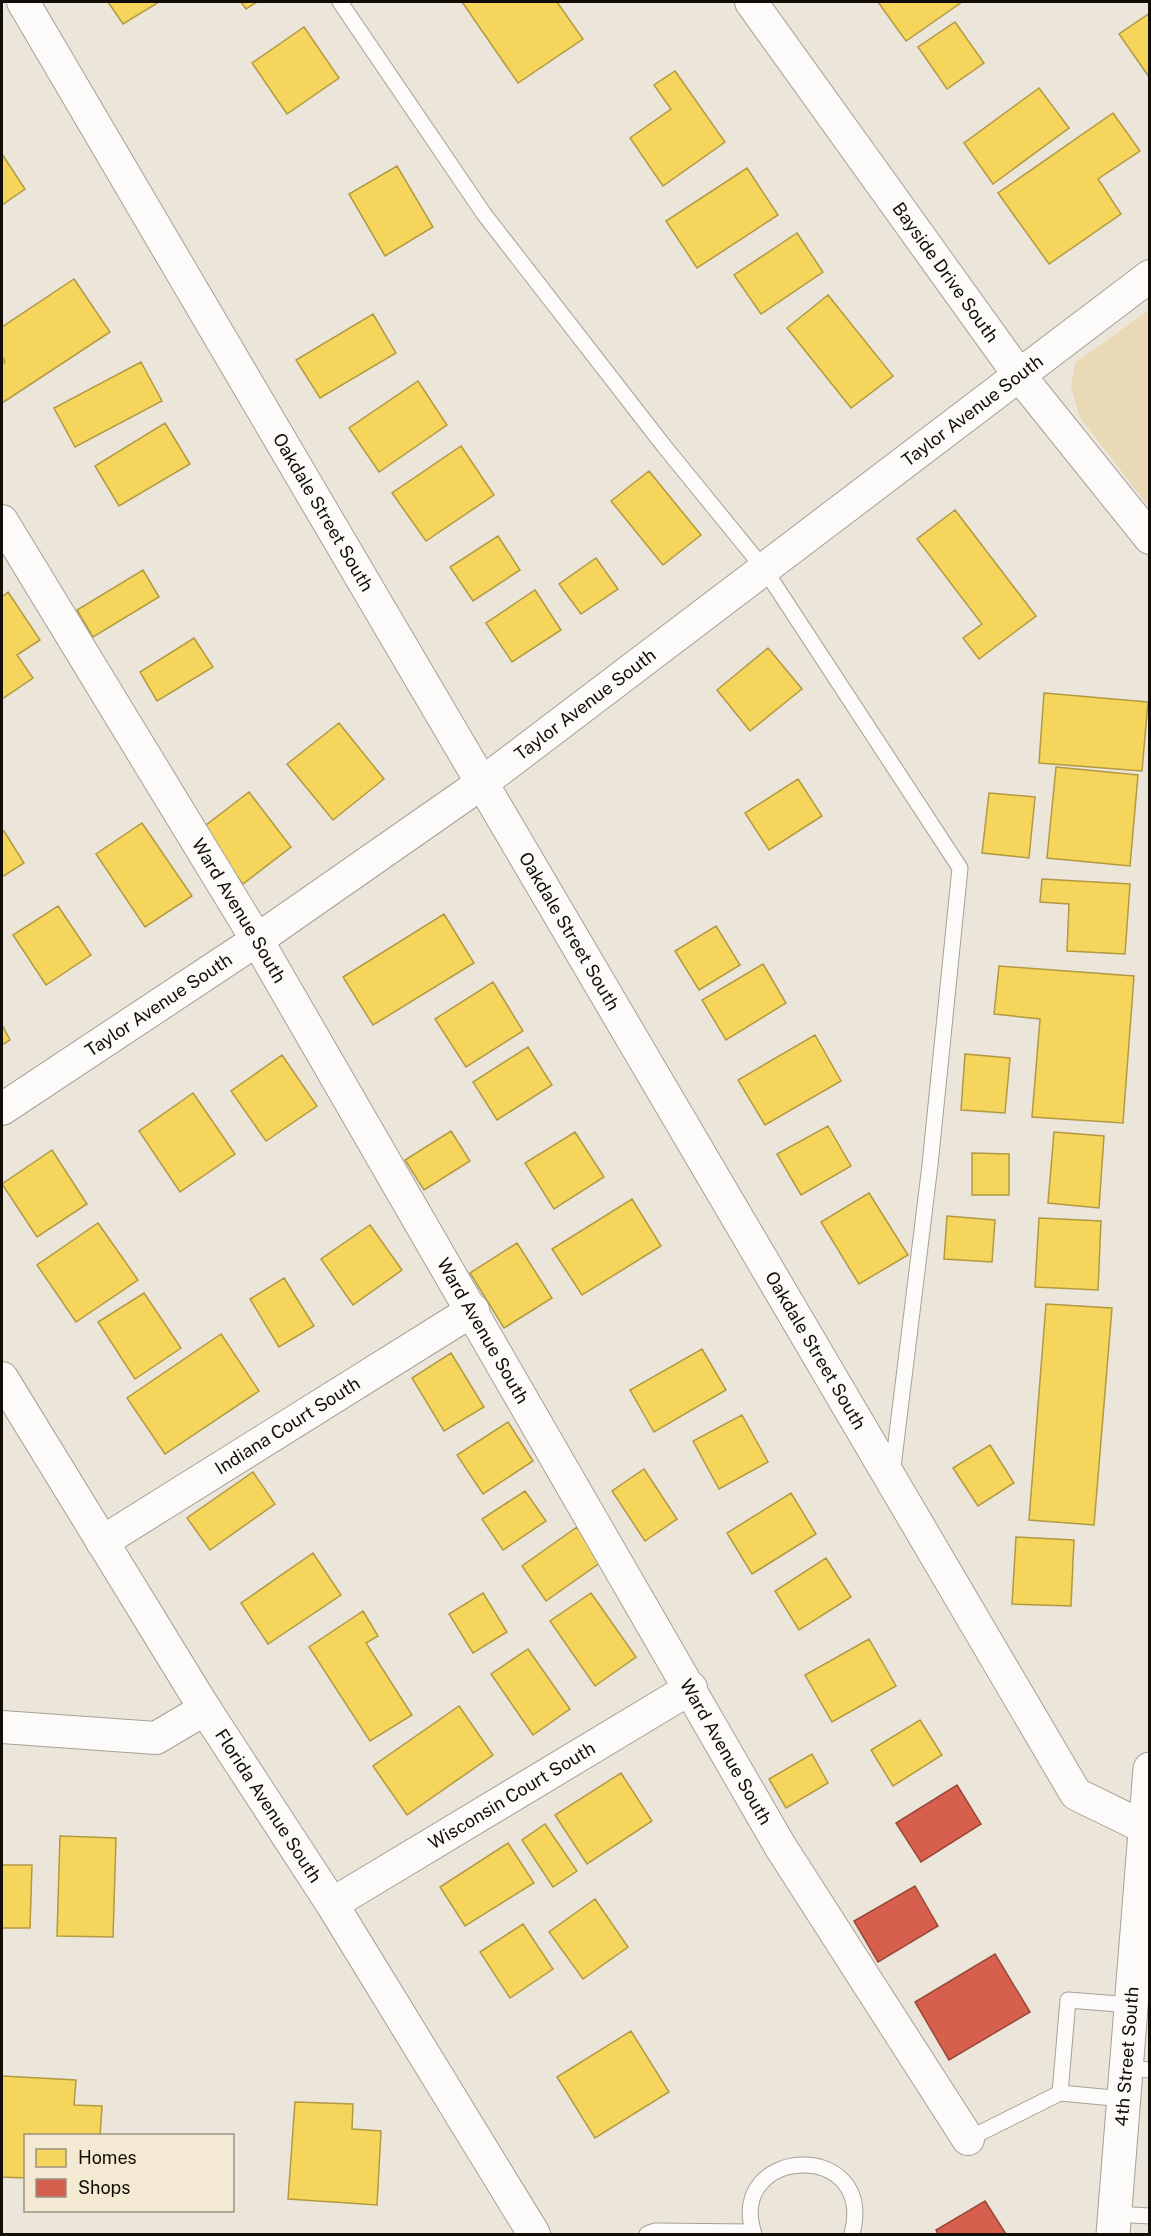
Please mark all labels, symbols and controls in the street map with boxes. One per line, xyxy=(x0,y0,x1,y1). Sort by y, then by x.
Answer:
street label: Bayside Drive South xyxy=(888,198,1003,346)
street label: Taylor Avenue South xyxy=(897,350,1047,471)
street label: Oakdale Street South xyxy=(269,429,378,595)
street label: Taylor Avenue South xyxy=(510,644,660,764)
street label: Ward Avenue South xyxy=(188,835,290,986)
street label: Oakdale Street South xyxy=(515,848,624,1014)
street label: Taylor Avenue South xyxy=(81,949,236,1061)
street label: Ward Avenue South xyxy=(433,1254,533,1407)
street label: Oakdale Street South xyxy=(761,1267,870,1433)
street label: Indiana Court South xyxy=(211,1372,364,1479)
street label: Ward Avenue South xyxy=(676,1675,776,1828)
street label: Florida Avenue South xyxy=(211,1725,326,1886)
street label: Wisconsin Court South xyxy=(425,1737,599,1853)
street label: 4th Street South xyxy=(1111,1986,1143,2127)
legend xyxy=(24,2134,234,2212)
text: Homes xyxy=(78,2147,137,2168)
text: Shops xyxy=(78,2177,130,2198)

